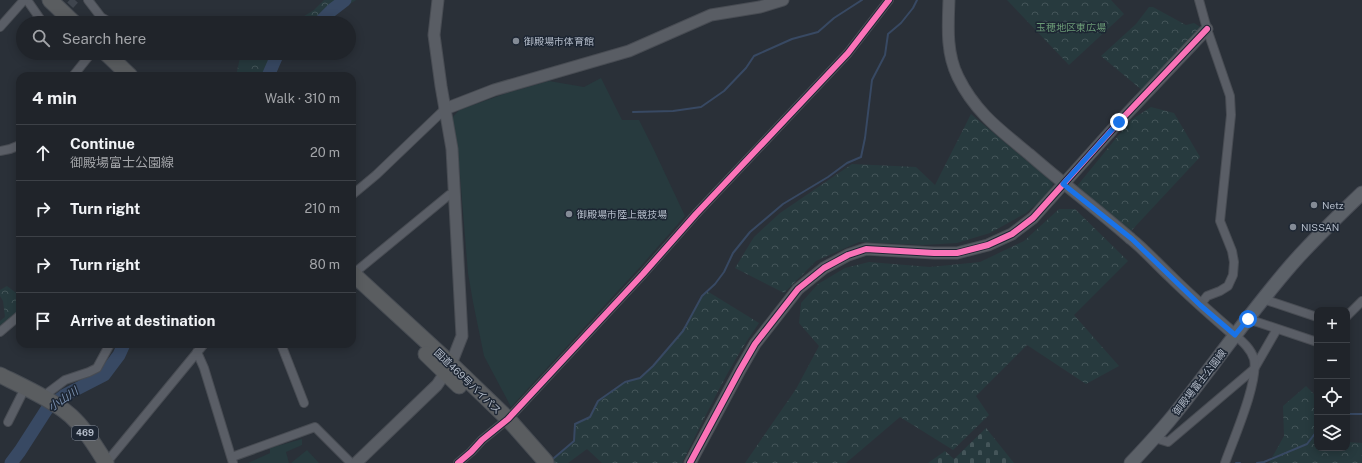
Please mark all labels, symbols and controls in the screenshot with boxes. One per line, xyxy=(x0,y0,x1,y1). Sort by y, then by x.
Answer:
search box xyxy=(16,16,356,60)
park label: 玉穂地区東広場 xyxy=(1036,21,1106,33)
icon: search xyxy=(30,27,52,49)
text: Search here xyxy=(62,30,146,47)
place label: 御殿場市体育館 xyxy=(524,35,594,47)
marker: 御殿場市体育館 xyxy=(511,36,521,46)
text: 4 min xyxy=(32,88,77,108)
text: Walk · 310 m xyxy=(265,91,340,106)
route end xyxy=(1110,113,1128,131)
text: Continue xyxy=(70,135,135,152)
icon: ahead xyxy=(32,142,54,164)
text: 20 m xyxy=(310,145,340,160)
text: 御殿場富士公園線 xyxy=(70,155,174,170)
icon: right xyxy=(32,198,54,220)
place label: Netz xyxy=(1322,199,1344,211)
text: Turn right xyxy=(70,200,140,217)
marker: Netz xyxy=(1309,200,1319,210)
text: 210 m xyxy=(305,201,340,216)
place label: 御殿場市陸上競技場 xyxy=(577,208,667,220)
marker: 御殿場市陸上競技場 xyxy=(564,209,574,219)
place label: NISSAN xyxy=(1301,221,1339,233)
marker: NISSAN xyxy=(1288,222,1298,232)
icon: right xyxy=(32,254,54,276)
text: Turn right xyxy=(70,256,140,273)
text: 80 m xyxy=(309,257,340,272)
map controls xyxy=(1314,307,1350,451)
button: + xyxy=(1314,307,1350,343)
icon: arrive xyxy=(32,310,54,332)
route start xyxy=(1239,310,1257,328)
text: Arrive at destination xyxy=(70,312,215,329)
button: − xyxy=(1314,343,1350,379)
street label: 国道469号バイパス xyxy=(432,346,504,416)
street label: 御殿場富士公園線 xyxy=(1170,347,1228,417)
button: locate xyxy=(1314,379,1350,415)
water label: 小山川 xyxy=(46,384,81,413)
button: layers xyxy=(1314,415,1350,451)
road number: 469 xyxy=(72,426,98,440)

